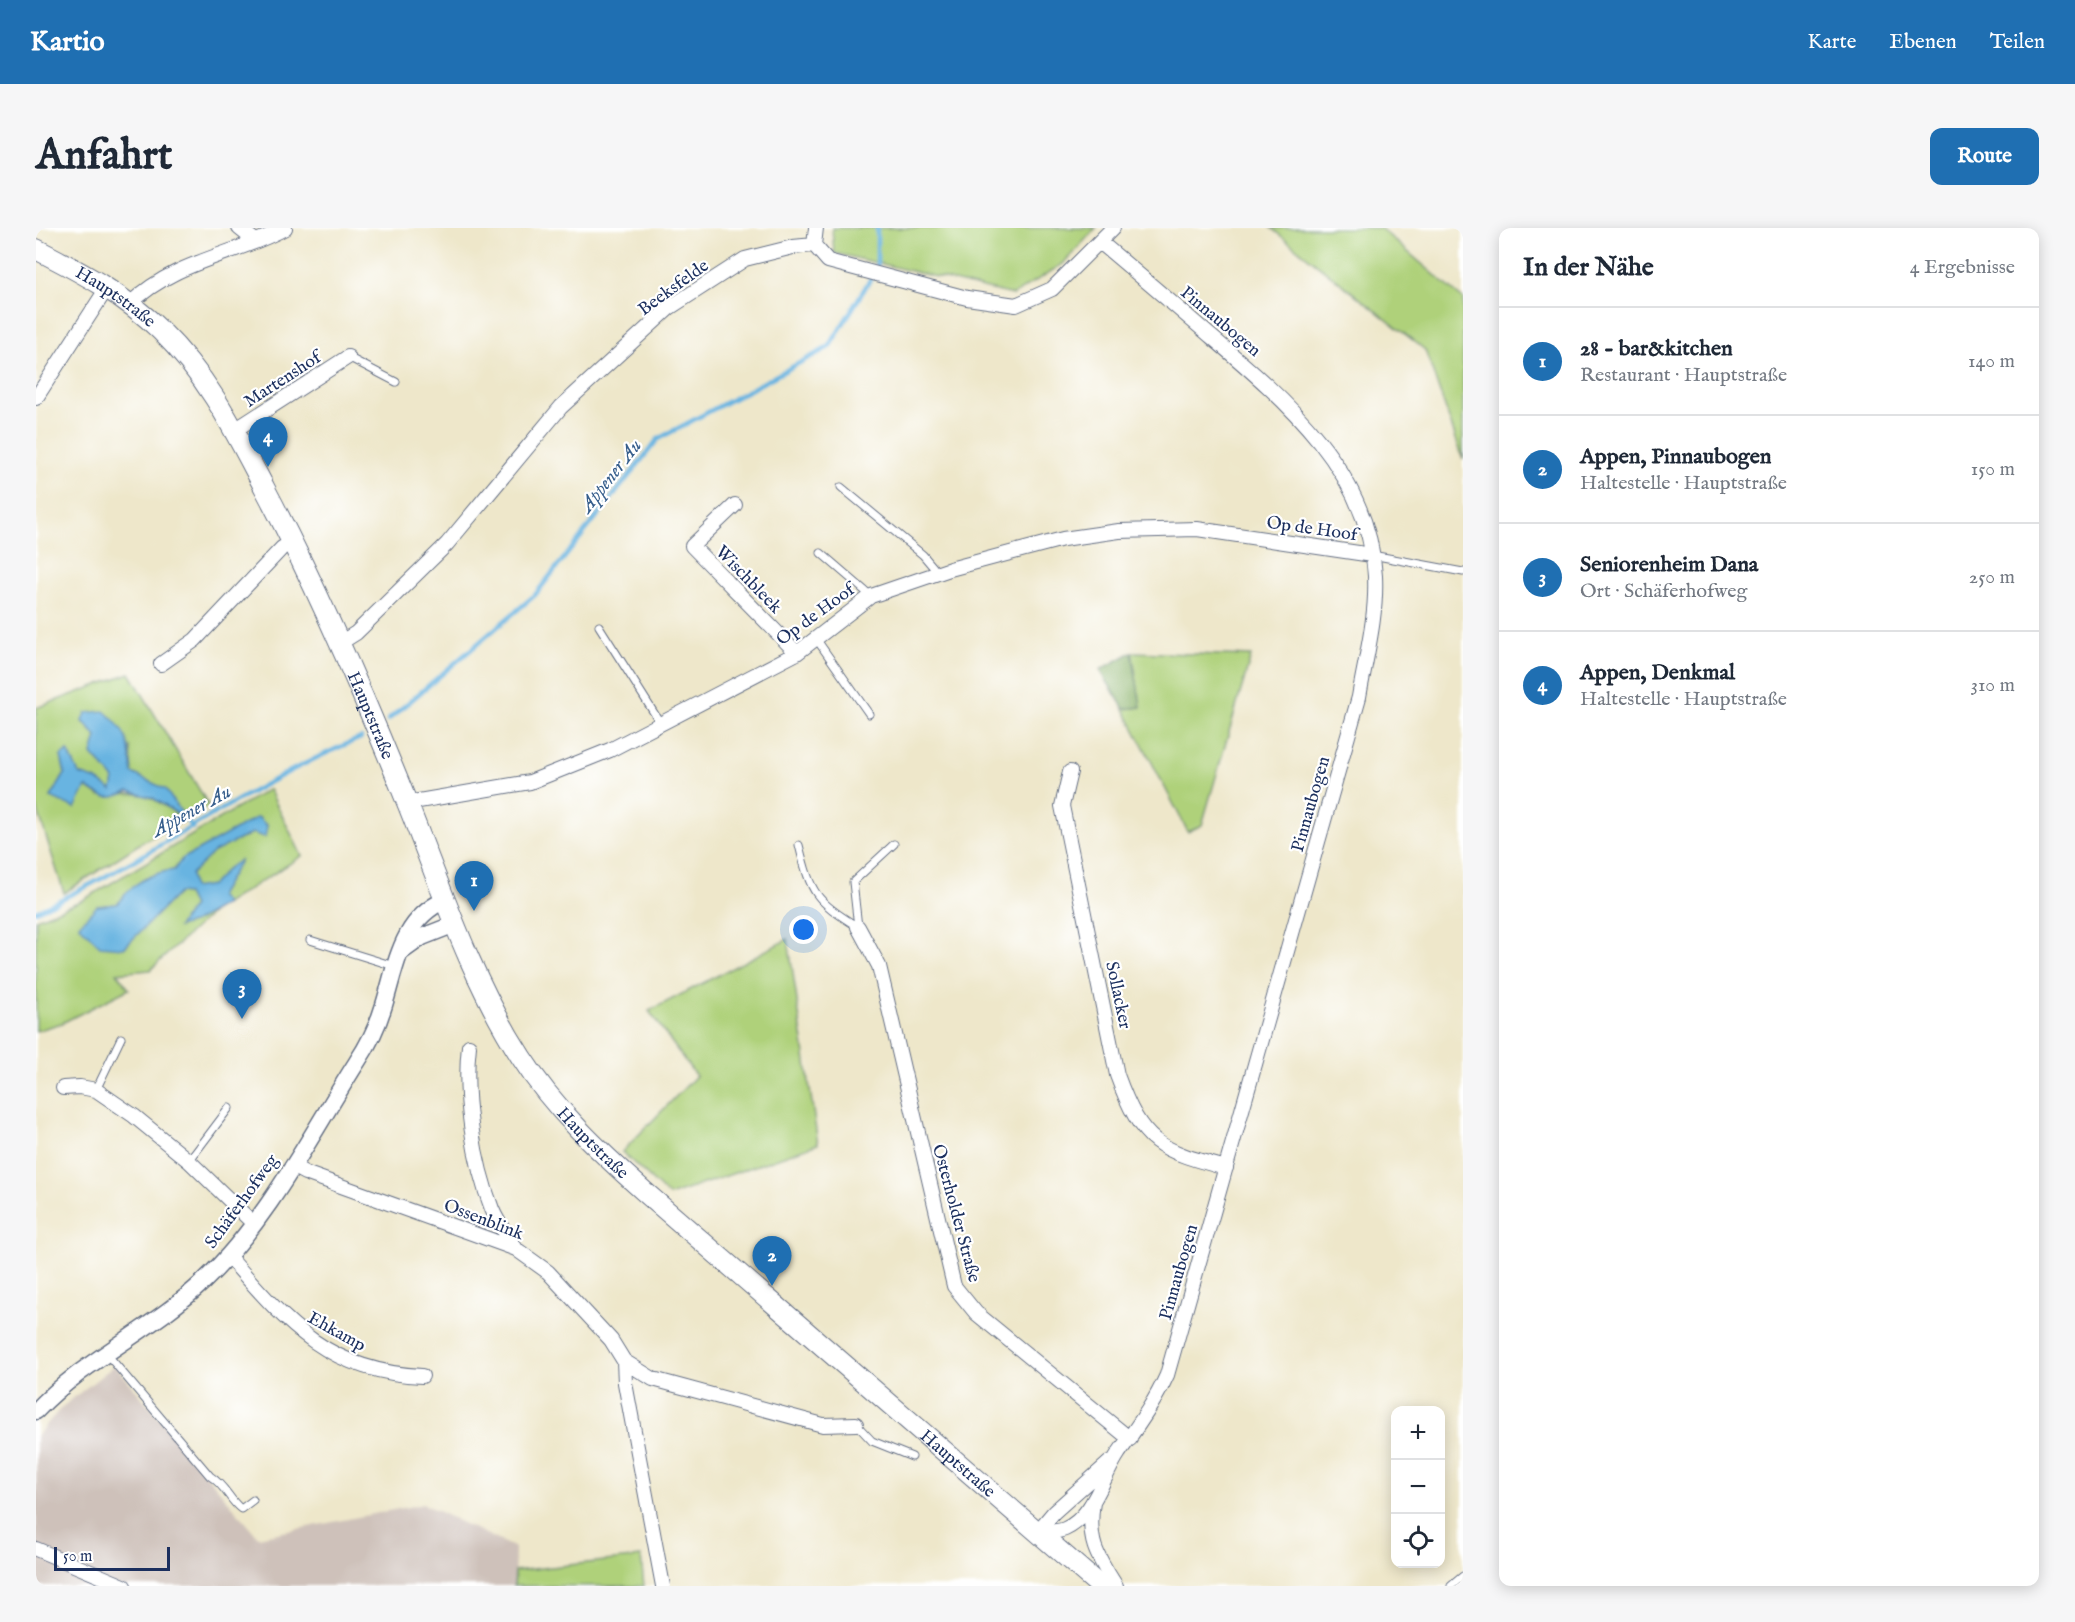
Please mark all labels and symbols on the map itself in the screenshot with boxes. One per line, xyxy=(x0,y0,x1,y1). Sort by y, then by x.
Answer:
street label: Beeksfelde xyxy=(634,255,714,322)
street label: Hauptstraße xyxy=(71,262,160,333)
street label: Pinnaubogen xyxy=(1175,282,1265,363)
street label: Martenshof xyxy=(240,345,329,414)
pin: 4 xyxy=(248,418,288,467)
water label: Appener Au xyxy=(573,434,648,519)
street label: Op de Hoof xyxy=(1265,512,1362,548)
street label: Wischbleek xyxy=(710,541,786,619)
street label: Op de Hoof xyxy=(772,577,862,651)
street label: Hauptstraße xyxy=(341,668,398,763)
street label: Pinnaubogen xyxy=(1287,754,1336,855)
water label: Appener Au xyxy=(146,779,236,844)
pin: 1 xyxy=(454,862,494,911)
your location xyxy=(789,915,818,944)
street label: Sollacker xyxy=(1099,959,1136,1032)
pin: 3 xyxy=(222,970,262,1019)
street label: Hauptstraße xyxy=(551,1103,633,1185)
street label: Osterholder Straße xyxy=(926,1142,985,1285)
street label: Schäferhofweg xyxy=(200,1150,284,1254)
street label: Ossenblink xyxy=(440,1195,527,1246)
street label: Pinnaubogen xyxy=(1155,1222,1204,1323)
pin: 2 xyxy=(752,1236,792,1286)
street label: Ehkamp xyxy=(303,1307,370,1358)
street label: Hauptstraße xyxy=(914,1425,1000,1503)
scale bar xyxy=(54,1544,170,1572)

